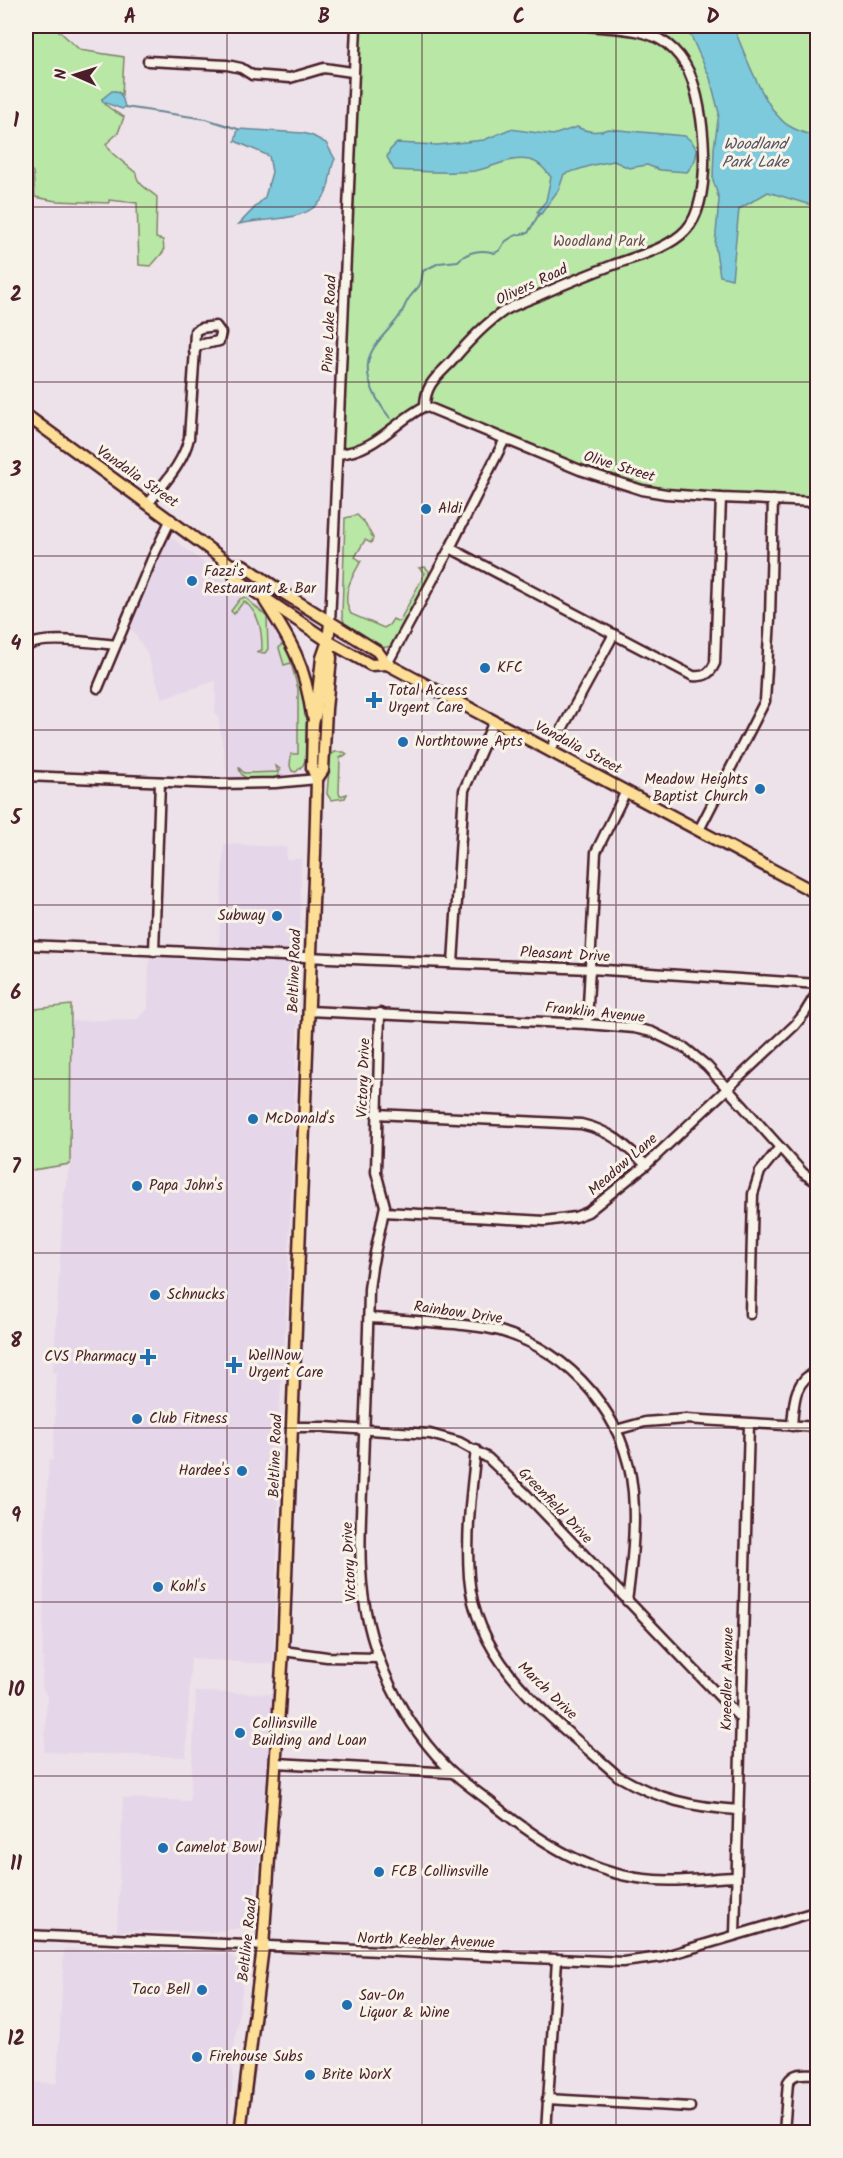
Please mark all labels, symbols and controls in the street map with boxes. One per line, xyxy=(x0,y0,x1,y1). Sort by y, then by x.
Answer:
text: A xyxy=(124,2,136,34)
text: B xyxy=(318,2,330,34)
text: C xyxy=(513,2,525,34)
text: D xyxy=(706,2,720,34)
north arrow xyxy=(45,45,105,105)
text: N xyxy=(49,69,74,80)
text: 1 xyxy=(13,106,19,138)
water label: Woodland Park Lake xyxy=(722,132,790,175)
park label: Woodland Park xyxy=(553,230,646,254)
street label: Olivers Road xyxy=(492,258,572,312)
street label: Pine Lake Road xyxy=(316,274,344,373)
text: 2 xyxy=(10,280,22,312)
street label: Vandalia Street xyxy=(91,440,183,514)
street label: Olive Street xyxy=(580,445,658,489)
text: 3 xyxy=(10,455,22,487)
place label: Aldi xyxy=(438,497,463,521)
marker: Aldi xyxy=(419,502,433,516)
place label: Fazzi's Restaurant & Bar xyxy=(204,560,317,601)
marker: Fazzi's Restaurant & Bar xyxy=(185,574,199,588)
text: 4 xyxy=(11,629,22,661)
place label: KFC xyxy=(497,656,523,680)
marker: KFC xyxy=(478,661,492,675)
place label: Total Access Urgent Care xyxy=(388,679,468,720)
marker: Total Access Urgent Care xyxy=(365,691,383,709)
street label: Vandalia Street xyxy=(530,715,626,781)
place label: Northtowne Apts xyxy=(415,730,523,754)
marker: Northtowne Apts xyxy=(396,735,410,749)
place label: Meadow Heights Baptist Church xyxy=(644,768,749,809)
marker: Meadow Heights Baptist Church xyxy=(753,782,767,796)
text: 5 xyxy=(10,803,23,835)
place label: Subway xyxy=(218,904,266,928)
marker: Subway xyxy=(270,909,284,923)
street label: Beltline Road xyxy=(282,928,308,1013)
street label: Pleasant Drive xyxy=(519,941,611,969)
text: 6 xyxy=(11,978,22,1010)
street label: Franklin Avenue xyxy=(544,996,646,1030)
street label: Victory Drive xyxy=(351,1037,377,1118)
place label: McDonald's xyxy=(265,1107,335,1131)
marker: McDonald's xyxy=(246,1112,260,1126)
street label: Meadow Lane xyxy=(583,1128,664,1202)
text: 7 xyxy=(11,1152,21,1184)
place label: Papa John's xyxy=(149,1174,223,1198)
marker: Papa John's xyxy=(130,1179,144,1193)
place label: Schnucks xyxy=(167,1283,226,1307)
marker: Schnucks xyxy=(148,1288,162,1302)
street label: Rainbow Drive xyxy=(412,1295,504,1331)
text: 8 xyxy=(10,1326,22,1358)
place label: WellNow Urgent Care xyxy=(248,1344,324,1385)
place label: CVS Pharmacy xyxy=(44,1345,137,1369)
marker: CVS Pharmacy xyxy=(141,1350,155,1364)
marker: WellNow Urgent Care xyxy=(225,1356,243,1374)
place label: Club Fitness xyxy=(149,1407,228,1431)
marker: Club Fitness xyxy=(130,1412,144,1426)
street label: Beltline Road xyxy=(263,1413,289,1498)
place label: Hardee's xyxy=(178,1459,231,1483)
street label: Greenfield Drive xyxy=(512,1462,598,1550)
marker: Hardee's xyxy=(235,1464,249,1478)
text: 9 xyxy=(11,1501,21,1533)
street label: Victory Drive xyxy=(336,1521,364,1603)
place label: Kohl's xyxy=(170,1575,207,1599)
marker: Kohl's xyxy=(151,1580,165,1594)
street label: Kneedler Avenue xyxy=(715,1627,741,1731)
street label: March Drive xyxy=(511,1656,583,1726)
text: 10 xyxy=(8,1675,25,1707)
place label: Collinsville Building and Loan xyxy=(252,1712,367,1753)
marker: Collinsville Building and Loan xyxy=(233,1726,247,1740)
place label: Camelot Bowl xyxy=(175,1836,262,1860)
marker: Camelot Bowl xyxy=(156,1841,170,1855)
text: 11 xyxy=(10,1849,22,1881)
place label: FCB Collinsville xyxy=(391,1860,489,1884)
marker: FCB Collinsville xyxy=(372,1865,386,1879)
street label: Beltline Road xyxy=(232,1897,264,1983)
street label: North Keebler Avenue xyxy=(357,1927,495,1955)
place label: Taco Bell xyxy=(132,1978,190,2002)
marker: Taco Bell xyxy=(195,1983,209,1997)
place label: Sav-On Liquor & Wine xyxy=(359,1984,450,2025)
marker: Sav-On Liquor & Wine xyxy=(340,1998,354,2012)
text: 12 xyxy=(7,2024,25,2056)
place label: Firehouse Subs xyxy=(209,2045,303,2069)
marker: Firehouse Subs xyxy=(190,2050,204,2064)
place label: Brite WorX xyxy=(322,2063,392,2087)
marker: Brite WorX xyxy=(303,2068,317,2082)

